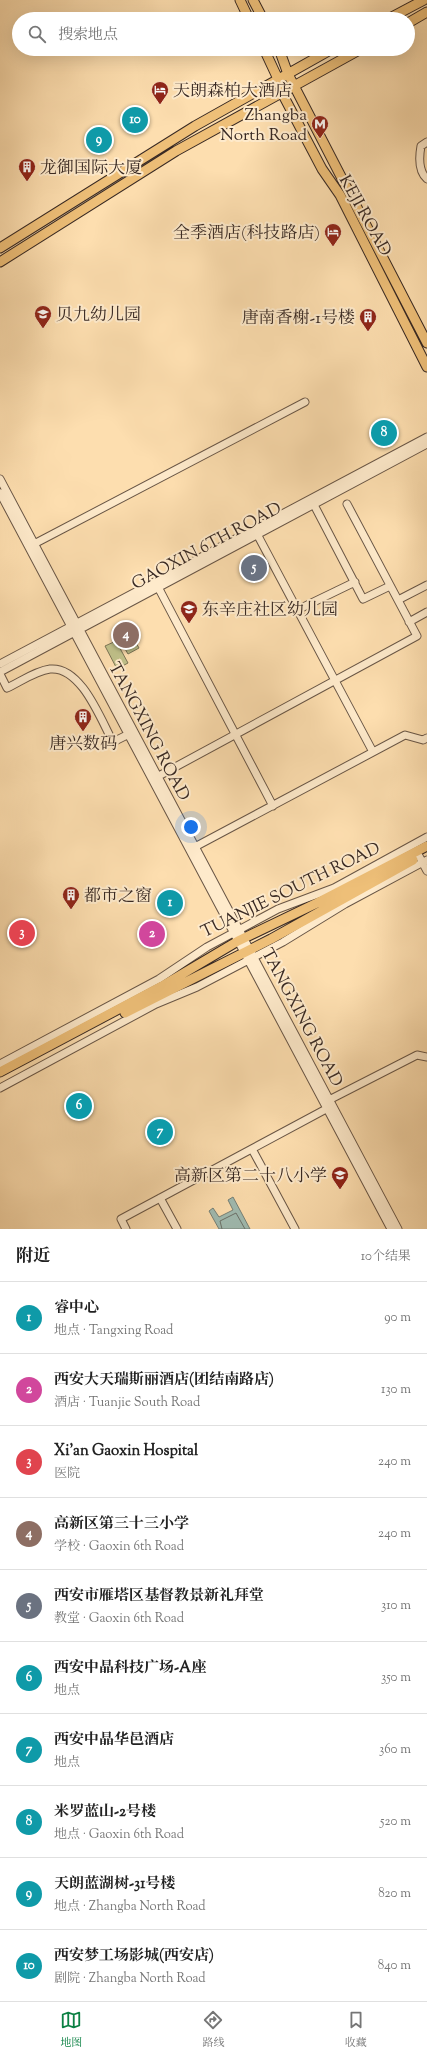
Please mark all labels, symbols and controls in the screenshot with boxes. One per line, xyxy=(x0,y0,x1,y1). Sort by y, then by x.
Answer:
search box xyxy=(12,12,415,56)
icon: search xyxy=(26,23,48,45)
text: 搜索地点 xyxy=(58,25,118,46)
hotel icon: 天朗森柏大酒店 xyxy=(150,80,170,105)
place label: 天朗森柏大酒店 xyxy=(173,80,292,104)
place label: Zhangba North Road xyxy=(220,104,307,148)
pin: 10 xyxy=(122,105,148,135)
metro station icon: Zhangba North Road xyxy=(310,114,330,139)
pin: 9 xyxy=(86,125,112,155)
building icon: 龙御国际大厦 xyxy=(17,157,37,182)
place label: 龙御国际大厦 xyxy=(40,157,142,181)
street label: KEJI ROAD xyxy=(332,171,396,261)
place label: 全季酒店(科技路店) xyxy=(173,222,320,246)
hotel icon: 全季酒店(科技路店) xyxy=(323,222,343,247)
school or university icon: 贝九幼儿园 xyxy=(33,304,53,329)
place label: 贝九幼儿园 xyxy=(56,304,141,328)
place label: 唐南香榭-1号楼 xyxy=(242,307,355,331)
building icon: 唐南香榭-1号楼 xyxy=(358,307,378,332)
pin: 8 xyxy=(371,418,397,448)
street label: GAOXIN 6TH ROAD xyxy=(128,497,286,596)
pin: 5 xyxy=(241,553,267,583)
school or university icon: 东辛庄社区幼儿园 xyxy=(179,599,199,624)
place label: 东辛庄社区幼儿园 xyxy=(202,599,338,623)
pin: 4 xyxy=(113,620,139,650)
street label: TANGXING ROAD xyxy=(102,658,195,805)
building icon: 唐兴数码 xyxy=(73,707,93,732)
place label: 唐兴数码 xyxy=(49,733,117,757)
your location xyxy=(181,817,201,837)
street label: TUANJIE SOUTH ROAD xyxy=(197,837,385,945)
building icon: 都市之窗 xyxy=(61,885,81,910)
place label: 都市之窗 xyxy=(84,885,152,909)
pin: 1 xyxy=(157,888,183,918)
pin: 3 xyxy=(9,918,35,948)
pin: 2 xyxy=(139,919,165,949)
street label: TANGXING ROAD xyxy=(255,944,348,1091)
pin: 6 xyxy=(66,1091,92,1121)
pin: 7 xyxy=(147,1117,173,1147)
place label: 高新区第二十八小学 xyxy=(174,1165,327,1189)
school or university icon: 高新区第二十八小学 xyxy=(330,1165,350,1190)
text: 附近 xyxy=(16,1245,50,1269)
text: 10个结果 xyxy=(361,1248,411,1266)
text: 睿中心 xyxy=(54,1298,99,1319)
text: 1 xyxy=(27,1309,31,1327)
text: 90 m xyxy=(384,1309,411,1327)
text: 地点 · Tangxing Road xyxy=(54,1322,173,1340)
text: 西安大天瑞斯丽酒店(团结南路店) xyxy=(54,1370,274,1391)
text: 2 xyxy=(26,1381,32,1399)
text: 130 m xyxy=(381,1381,411,1399)
text: 酒店 · Tuanjie South Road xyxy=(54,1394,200,1412)
text: Xi'an Gaoxin Hospital xyxy=(54,1441,198,1462)
text: 3 xyxy=(26,1453,32,1471)
text: 240 m xyxy=(378,1453,411,1471)
text: 医院 xyxy=(54,1465,80,1483)
text: 高新区第三十三小学 xyxy=(54,1514,189,1535)
text: 4 xyxy=(26,1525,32,1543)
text: 240 m xyxy=(378,1525,411,1543)
text: 学校 · Gaoxin 6th Road xyxy=(54,1538,184,1556)
text: 西安市雁塔区基督教景新礼拜堂 xyxy=(54,1586,264,1607)
text: 5 xyxy=(27,1597,31,1615)
text: 310 m xyxy=(381,1597,411,1615)
text: 教堂 · Gaoxin 6th Road xyxy=(54,1610,184,1628)
text: 西安中晶科技广场-A座 xyxy=(54,1658,206,1679)
text: 6 xyxy=(26,1669,32,1687)
text: 350 m xyxy=(381,1669,411,1687)
text: 地点 xyxy=(54,1682,80,1700)
text: 西安中晶华邑酒店 xyxy=(54,1730,174,1751)
text: 7 xyxy=(26,1741,32,1759)
text: 360 m xyxy=(379,1741,411,1759)
text: 地点 xyxy=(54,1754,80,1772)
text: 米罗蓝山-2号楼 xyxy=(54,1802,156,1823)
text: 8 xyxy=(26,1813,32,1831)
text: 520 m xyxy=(380,1813,411,1831)
text: 地点 · Gaoxin 6th Road xyxy=(54,1826,184,1844)
text: 天朗蓝湖树-31号楼 xyxy=(54,1874,175,1895)
text: 9 xyxy=(26,1885,32,1903)
text: 820 m xyxy=(378,1885,411,1903)
text: 地点 · Zhangba North Road xyxy=(54,1898,206,1916)
text: 西安梦工场影城(西安店) xyxy=(54,1946,214,1967)
text: 10 xyxy=(23,1957,35,1975)
text: 840 m xyxy=(378,1957,411,1975)
text: 剧院 · Zhangba North Road xyxy=(54,1970,206,1988)
tab: 地图 xyxy=(60,2009,82,2051)
tab: 路线 xyxy=(202,2009,224,2051)
tab: 收藏 xyxy=(345,2009,367,2051)

